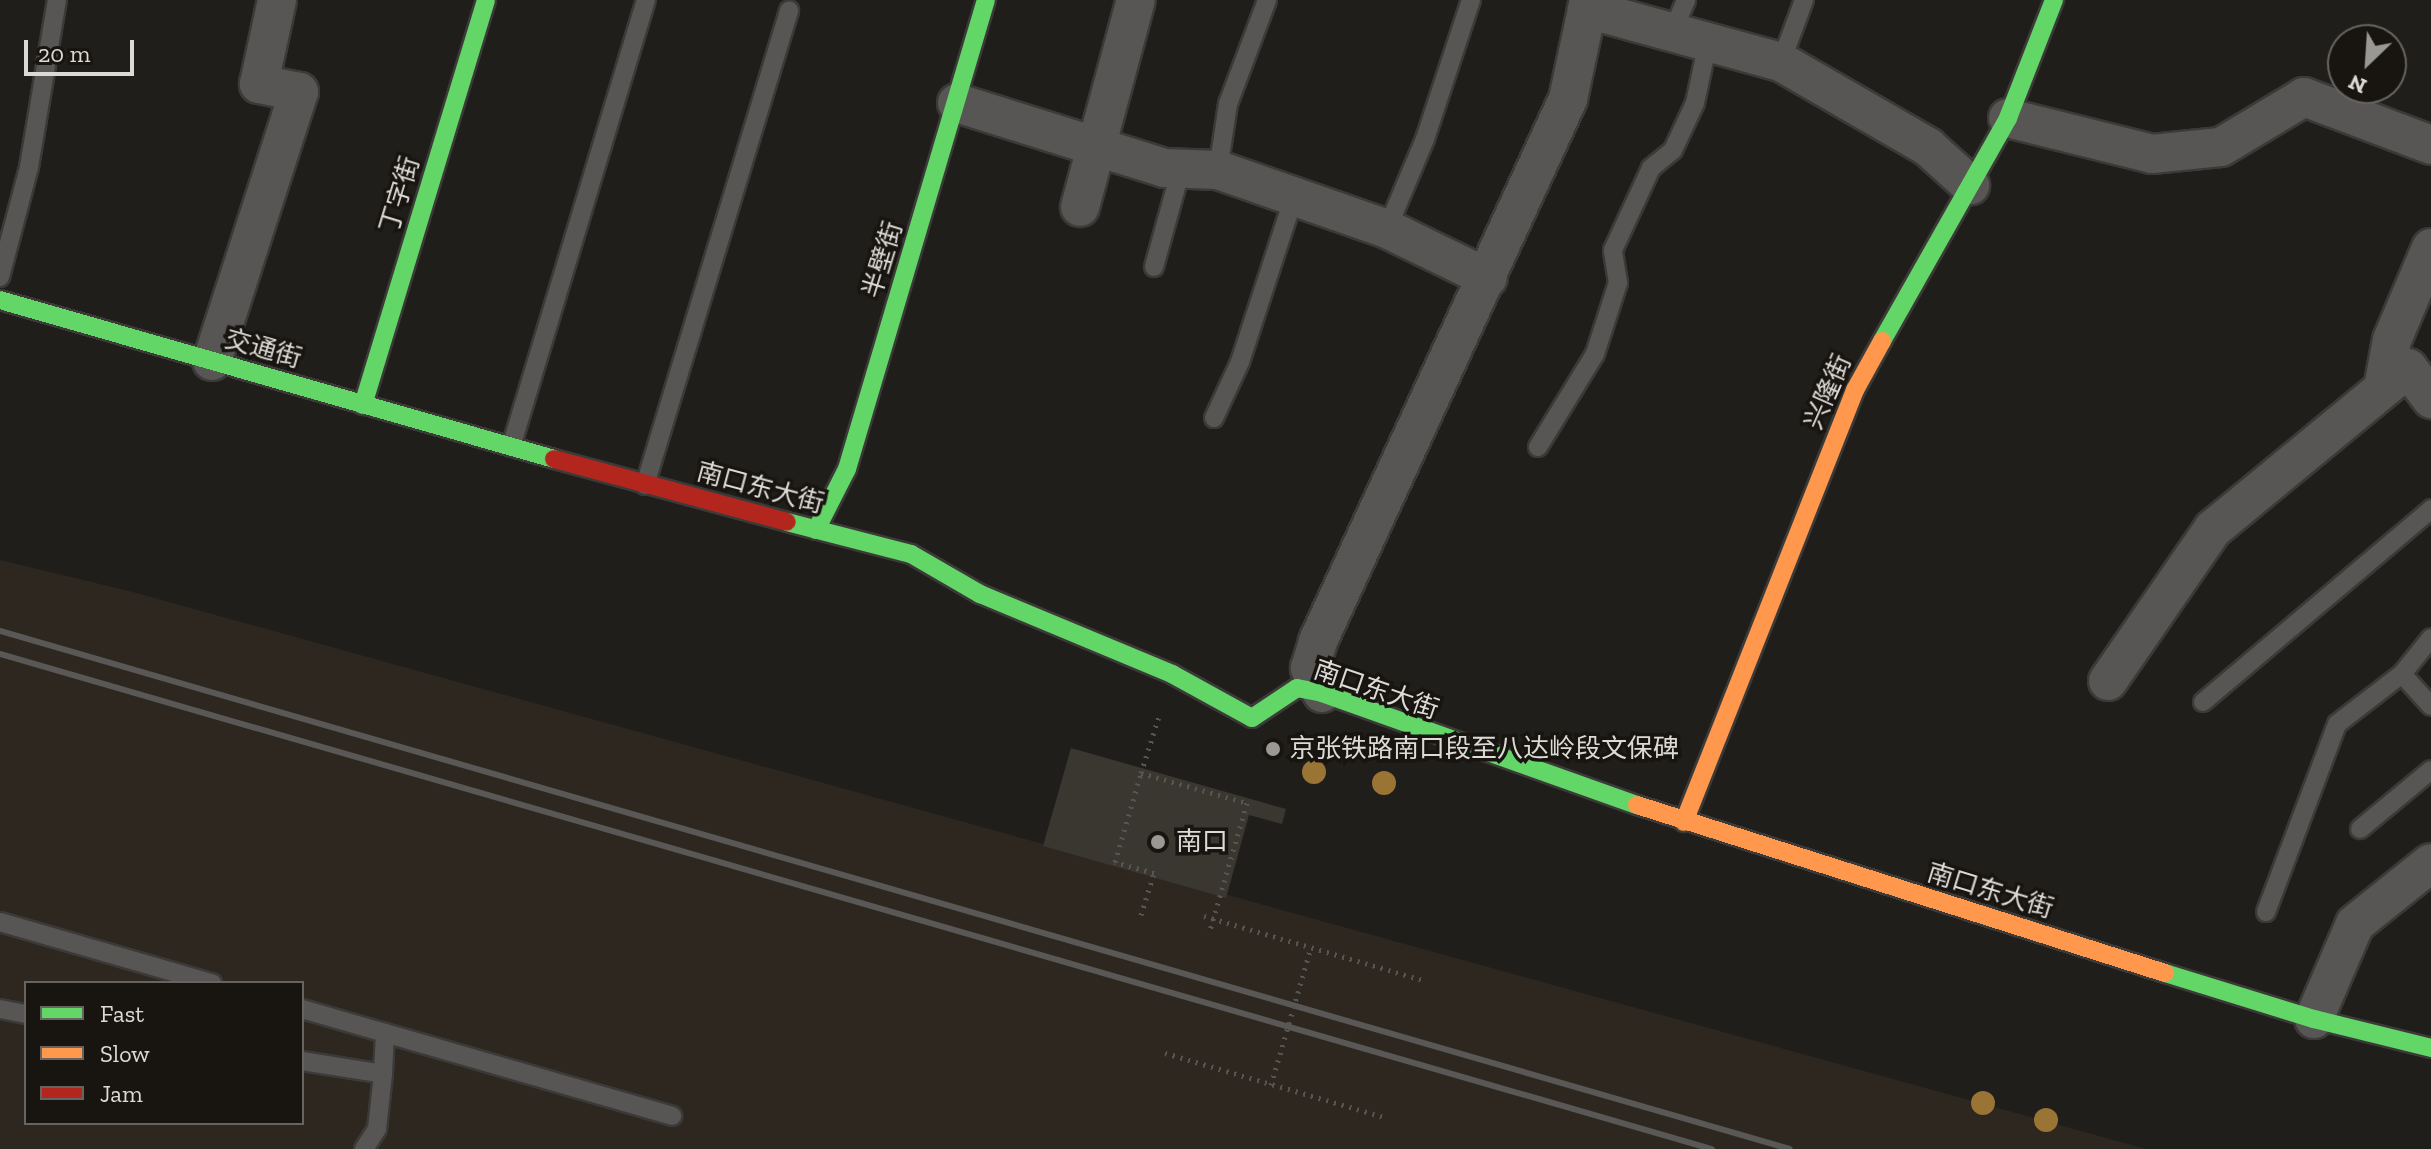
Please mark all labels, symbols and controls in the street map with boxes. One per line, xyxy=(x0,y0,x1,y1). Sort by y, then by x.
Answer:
scale bar xyxy=(28,24,138,74)
north arrow xyxy=(2327,24,2407,104)
text: 20 m xyxy=(38,39,90,68)
text: N xyxy=(2344,69,2371,100)
street label: 丁字街 xyxy=(374,153,426,237)
street label: 半壁街 xyxy=(857,218,909,302)
street label: 交通街 xyxy=(221,323,305,375)
street label: 兴隆街 xyxy=(1798,350,1858,434)
street label: 南口东大街 xyxy=(693,456,827,520)
street label: 南口东大街 xyxy=(1309,654,1443,726)
place label: 京张铁路南口段至八达岭段文保碑 xyxy=(1289,733,1679,765)
marker: 京张铁路南口段至八达岭段文保碑 xyxy=(1264,740,1282,758)
place label: 南口 xyxy=(1176,826,1228,858)
marker: 南口 xyxy=(1147,831,1169,853)
street label: 南口东大街 xyxy=(1923,857,2057,925)
legend xyxy=(24,981,304,1125)
text: Fast xyxy=(100,999,144,1028)
text: Slow xyxy=(100,1039,150,1068)
text: Jam xyxy=(100,1079,143,1108)

